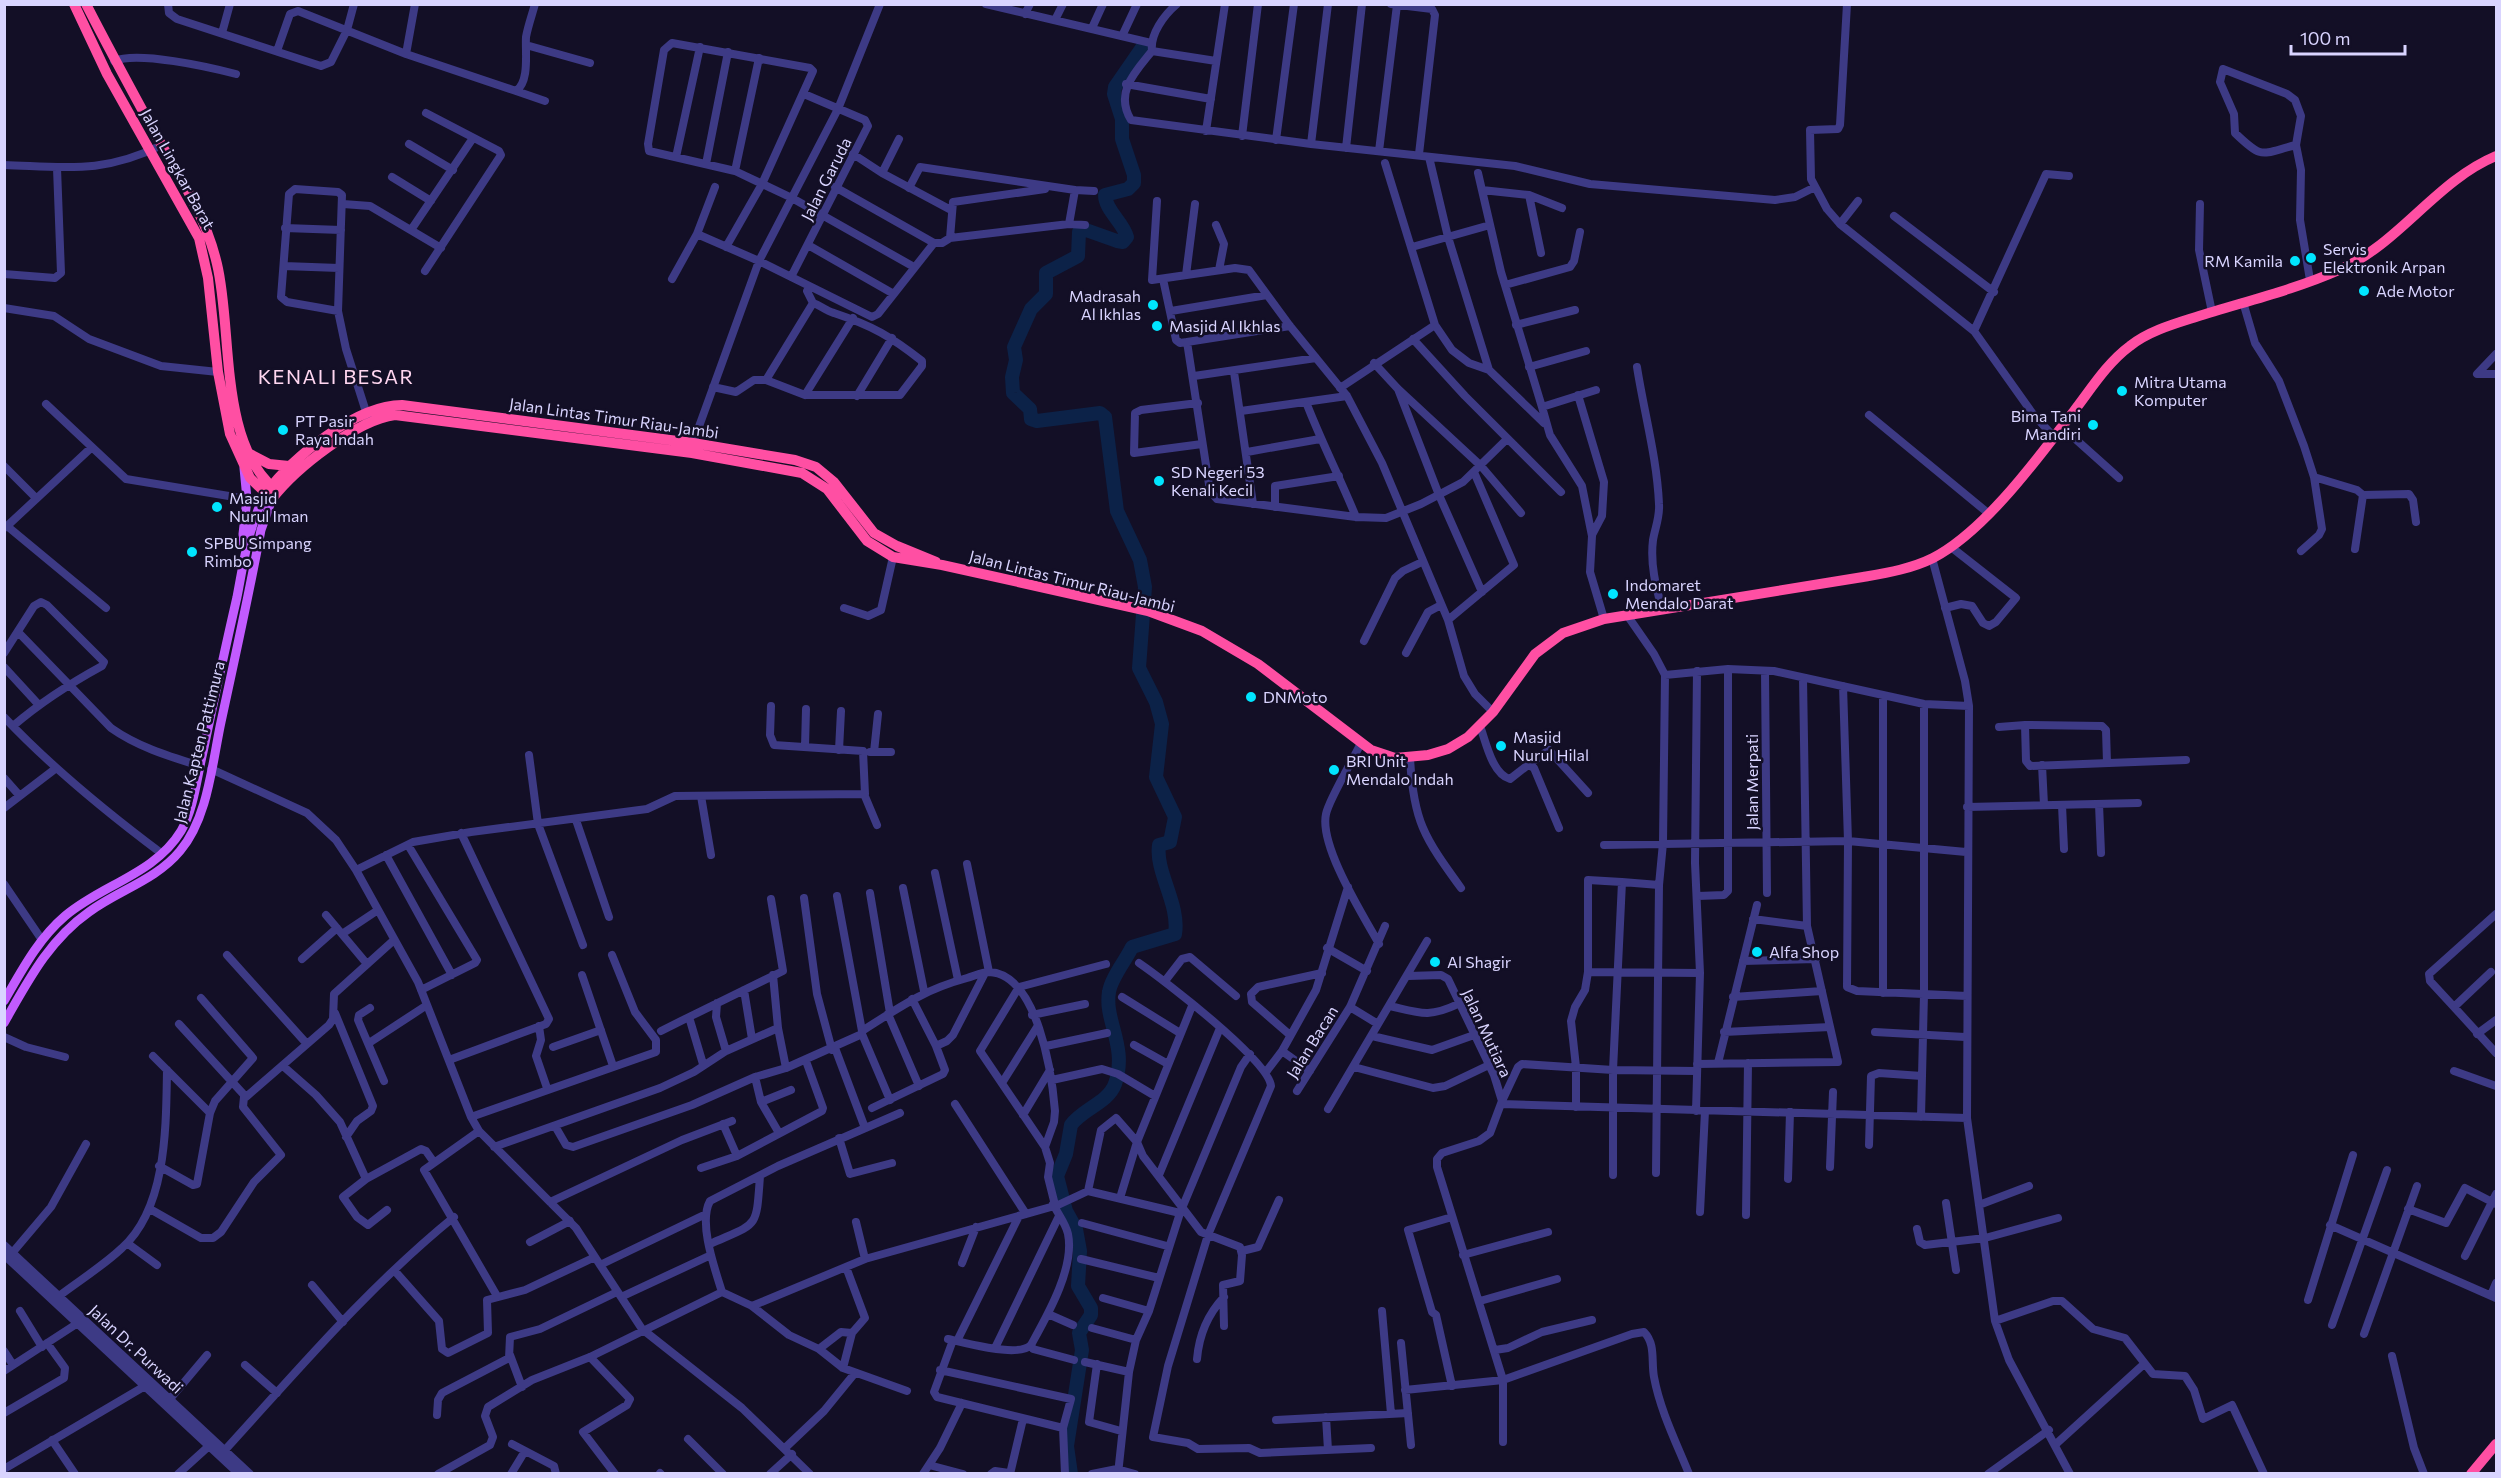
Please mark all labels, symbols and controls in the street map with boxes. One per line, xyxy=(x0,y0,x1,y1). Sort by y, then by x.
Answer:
scale bar xyxy=(2291,18,2405,56)
text: 100 m xyxy=(2300,27,2350,49)
street label: Jalan Lingkar Barat xyxy=(137,105,220,233)
street label: Jalan Garuda xyxy=(796,134,855,224)
place label: Servis Elektronik Arpan xyxy=(2323,239,2445,276)
place label: RM Kamila xyxy=(2204,251,2283,270)
marker: Servis Elektronik Arpan xyxy=(2304,251,2318,265)
marker: RM Kamila xyxy=(2288,254,2302,268)
place label: Ade Motor xyxy=(2376,281,2455,300)
marker: Ade Motor xyxy=(2357,284,2371,298)
place label: Madrasah Al Ikhlas xyxy=(1069,286,1141,323)
marker: Madrasah Al Ikhlas xyxy=(1146,298,1160,312)
place label: Masjid Al Ikhlas xyxy=(1169,316,1281,335)
marker: Masjid Al Ikhlas xyxy=(1150,319,1164,333)
district label: KENALI BESAR xyxy=(258,364,414,388)
place label: Mitra Utama Komputer xyxy=(2134,372,2227,409)
marker: Mitra Utama Komputer xyxy=(2115,384,2129,398)
street label: Jalan Lintas Timur Riau-Jambi xyxy=(508,393,720,442)
place label: Bima Tani Mandiri xyxy=(2011,406,2081,443)
place label: PT Pasir Raya Indah xyxy=(295,411,374,448)
marker: Bima Tani Mandiri xyxy=(2086,418,2100,432)
marker: PT Pasir Raya Indah xyxy=(276,423,290,437)
place label: SD Negeri 53 Kenali Kecil xyxy=(1171,462,1265,499)
marker: SD Negeri 53 Kenali Kecil xyxy=(1152,474,1166,488)
place label: Masjid Nurul Iman xyxy=(229,488,308,525)
marker: Masjid Nurul Iman xyxy=(210,500,224,514)
place label: SPBU Simpang Rimbo xyxy=(204,533,312,570)
marker: SPBU Simpang Rimbo xyxy=(185,545,199,559)
street label: Jalan Lintas Timur Riau-Jambi xyxy=(967,546,1177,615)
place label: Indomaret Mendalo Darat xyxy=(1625,575,1734,612)
marker: Indomaret Mendalo Darat xyxy=(1606,587,1620,601)
street label: Jalan Kapten Pattimura xyxy=(169,659,228,825)
place label: DNMoto xyxy=(1263,687,1328,706)
marker: DNMoto xyxy=(1244,690,1258,704)
place label: Masjid Nurul Hilal xyxy=(1513,727,1589,764)
street label: Jalan Merpati xyxy=(1742,734,1761,830)
marker: Masjid Nurul Hilal xyxy=(1494,739,1508,753)
place label: BRI Unit Mendalo Indah xyxy=(1346,751,1454,788)
marker: BRI Unit Mendalo Indah xyxy=(1327,763,1341,777)
place label: Alfa Shop xyxy=(1769,942,1839,961)
marker: Alfa Shop xyxy=(1750,945,1764,959)
place label: Al Shagir xyxy=(1447,952,1512,971)
marker: Al Shagir xyxy=(1428,955,1442,969)
street label: Jalan Mutiara xyxy=(1459,985,1516,1080)
street label: Jalan Bacan xyxy=(1282,1002,1341,1081)
street label: Jalan Dr. Purwadi xyxy=(85,1300,187,1397)

